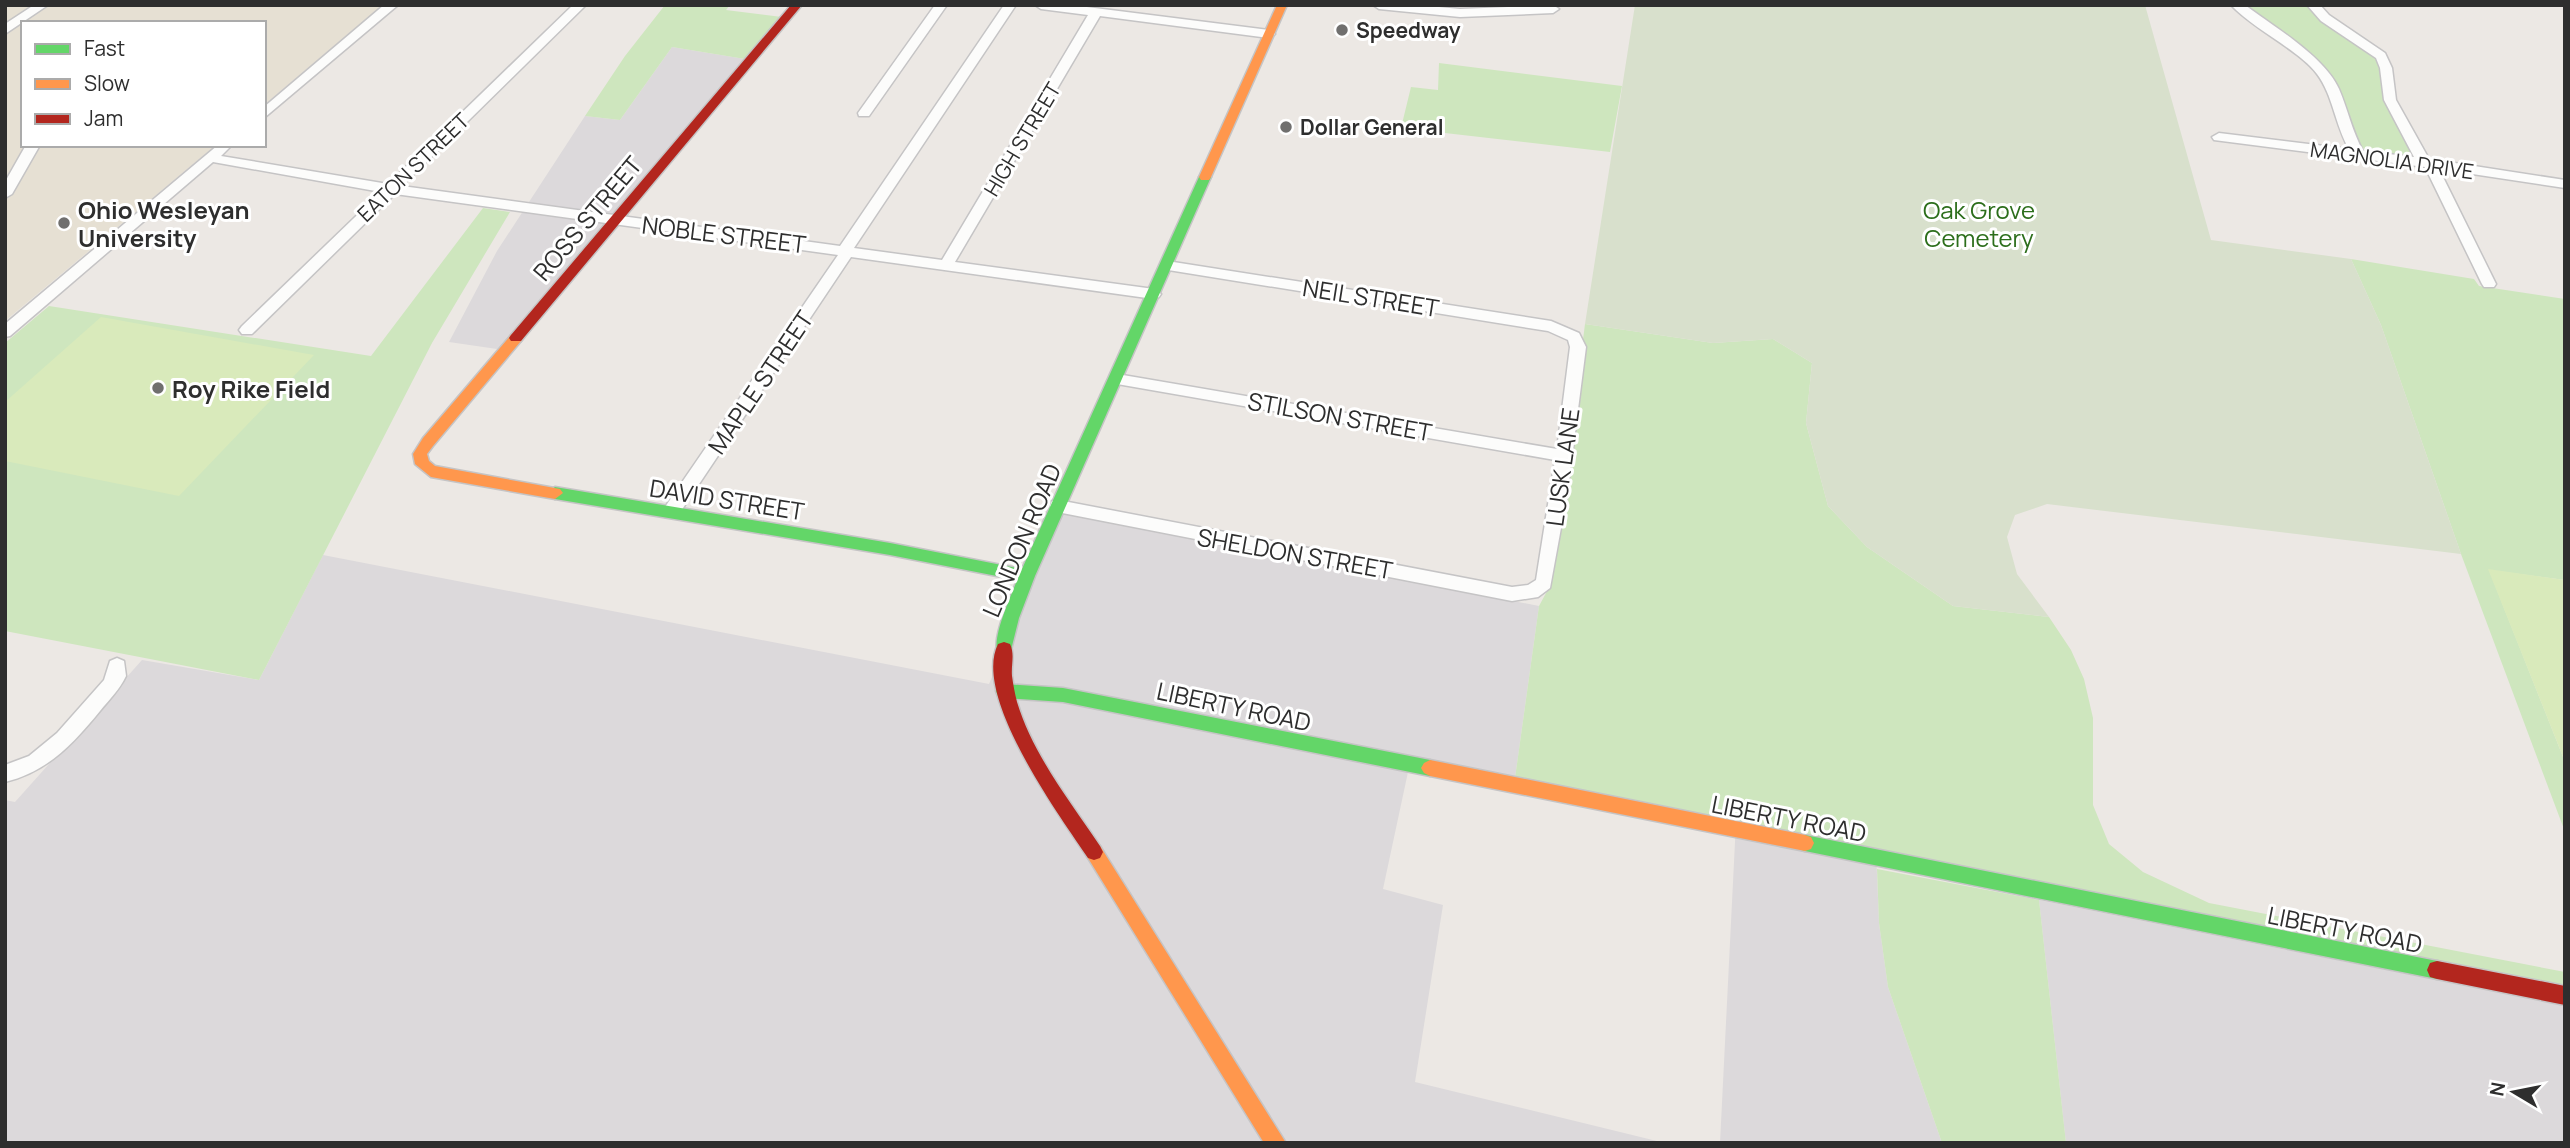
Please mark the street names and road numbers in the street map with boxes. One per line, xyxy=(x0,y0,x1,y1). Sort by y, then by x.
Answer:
street label: HIGH STREET xyxy=(977,77,1067,201)
street label: EATON STREET xyxy=(351,106,475,228)
street label: MAGNOLIA DRIVE xyxy=(2308,135,2476,185)
street label: ROSS STREET xyxy=(525,148,649,287)
street label: NOBLE STREET xyxy=(640,208,809,261)
street label: NEIL STREET xyxy=(1301,270,1442,324)
street label: MAPLE STREET xyxy=(700,303,821,460)
street label: STILSON STREET xyxy=(1245,384,1435,449)
street label: LUSK LANE xyxy=(1537,406,1587,528)
street label: LONDON ROAD xyxy=(974,458,1068,622)
street label: DAVID STREET xyxy=(647,470,807,528)
street label: SHELDON STREET xyxy=(1195,520,1396,587)
street label: LIBERTY ROAD xyxy=(1154,674,1314,738)
street label: LIBERTY ROAD xyxy=(1709,787,1869,849)
street label: LIBERTY ROAD xyxy=(2265,898,2425,960)

